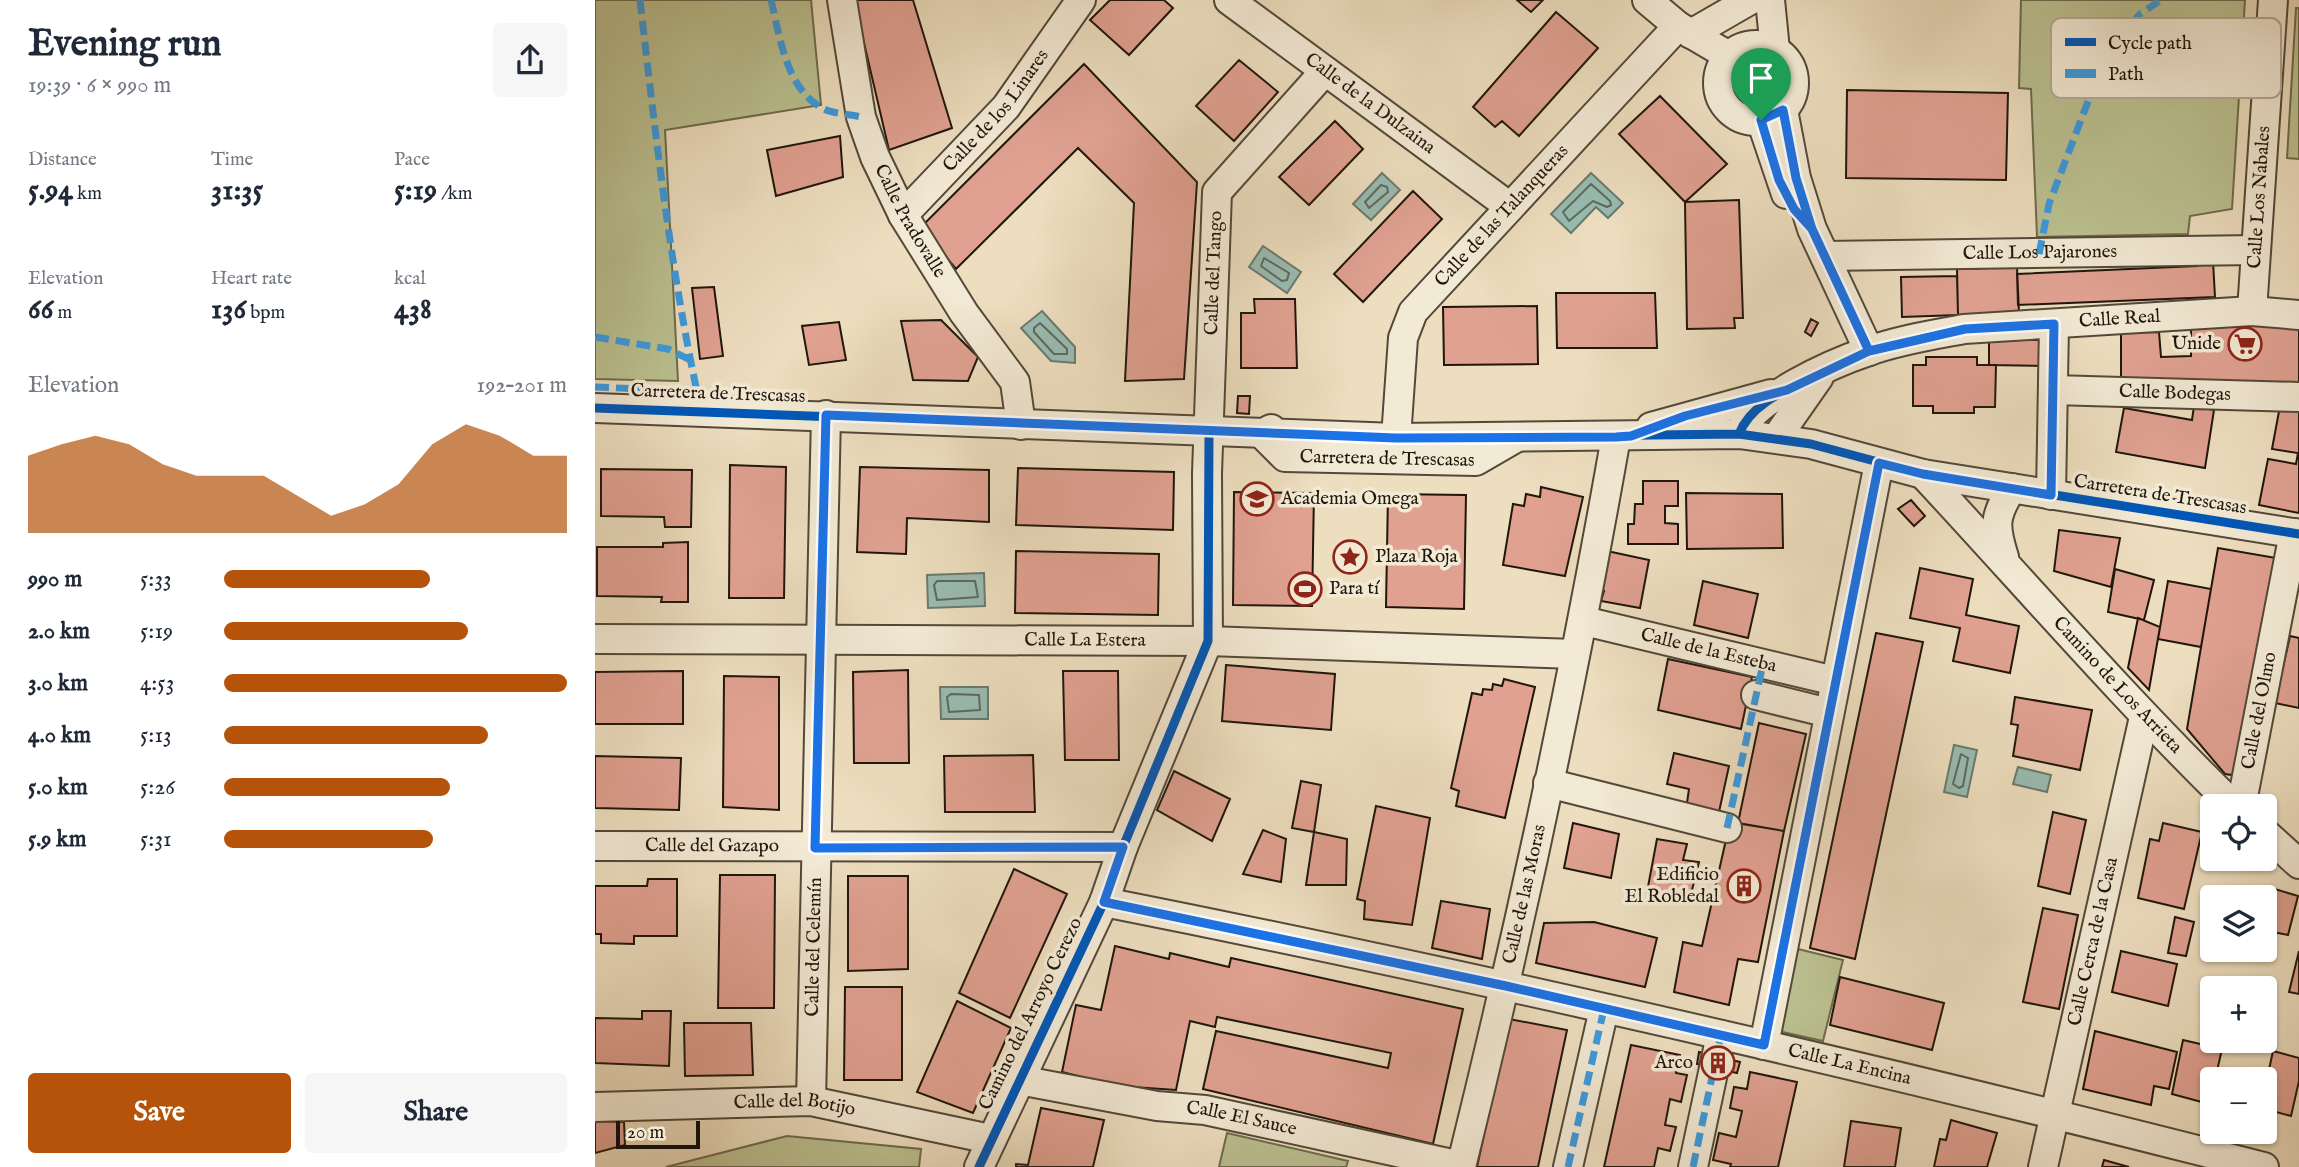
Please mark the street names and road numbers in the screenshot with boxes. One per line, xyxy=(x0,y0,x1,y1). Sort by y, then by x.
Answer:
street label: Calle de los Linares xyxy=(938,45,1055,178)
street label: Calle de la Dulzaina xyxy=(1300,48,1441,160)
street label: Calle Los Nabales xyxy=(2243,125,2276,269)
street label: Calle de las Talanqueras xyxy=(1430,139,1574,293)
street label: Calle Pradovalle xyxy=(868,160,952,283)
street label: Calle del Tango xyxy=(1200,211,1228,336)
street label: Calle Los Pajarones xyxy=(1963,240,2117,266)
street label: Calle Real xyxy=(2078,305,2162,334)
street label: Carretera de Trescasas xyxy=(630,379,806,409)
street label: Calle Bodegas xyxy=(2119,380,2231,407)
street label: Carretera de Trescasas xyxy=(1299,445,1475,473)
street label: Carretera de Trescasas xyxy=(2072,469,2248,521)
street label: Camino de Los Arrieta xyxy=(2047,612,2188,760)
street label: Calle de la Esteba xyxy=(1638,623,1780,679)
street label: Calle La Estera xyxy=(1024,628,1146,653)
street label: Calle del Olmo xyxy=(2237,650,2283,772)
street label: Calle de las Moras xyxy=(1498,822,1552,966)
street label: Calle del Gazapo xyxy=(645,834,779,858)
street label: Calle Cerca de la Casa xyxy=(2063,854,2124,1028)
street label: Calle del Celemín xyxy=(801,877,828,1017)
street label: Camino del Arroyo Cerezo xyxy=(974,914,1088,1114)
street label: Calle La Encina xyxy=(1785,1039,1914,1091)
street label: Calle del Botijo xyxy=(733,1088,858,1122)
street label: Calle El Sauce xyxy=(1185,1096,1299,1142)

